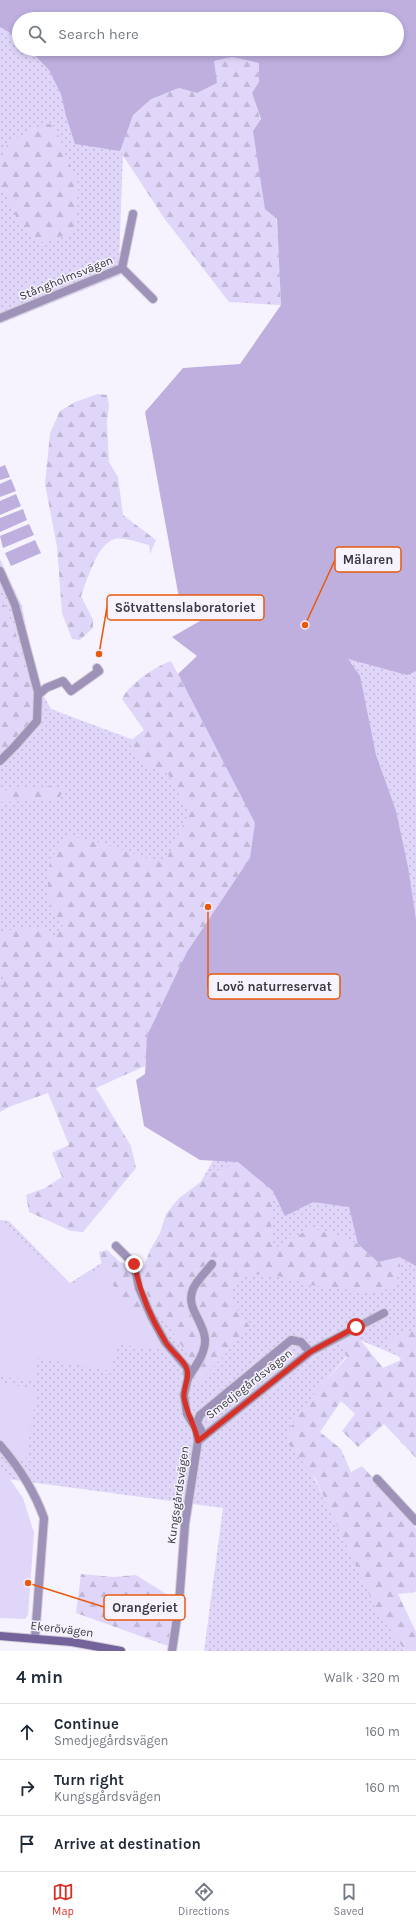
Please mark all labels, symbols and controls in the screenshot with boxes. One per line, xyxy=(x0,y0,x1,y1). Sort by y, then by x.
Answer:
search box xyxy=(12,12,404,56)
icon: search xyxy=(26,23,48,45)
text: Search here xyxy=(58,25,139,43)
street label: Stångholmsvägen xyxy=(17,253,115,303)
callout: Mälaren xyxy=(335,547,401,572)
text: Mälaren xyxy=(343,552,393,567)
callout: Sötvattenslaboratoriet xyxy=(107,595,264,620)
text: Sötvattenslaboratoriet xyxy=(115,600,255,615)
callout: Lovö naturreservat xyxy=(208,974,340,999)
text: Lovö naturreservat xyxy=(216,979,332,994)
route end xyxy=(125,1255,143,1273)
route start xyxy=(347,1318,365,1336)
street label: Smedjegårdsvägen xyxy=(203,1346,295,1422)
street label: Kungsgårdsvägen xyxy=(164,1445,192,1545)
callout: Orangeriet xyxy=(104,1595,185,1620)
text: Orangeriet xyxy=(112,1600,178,1615)
street label: Ekerövägen xyxy=(30,1618,94,1640)
text: 4 min xyxy=(16,1667,63,1687)
text: Walk · 320 m xyxy=(324,1670,400,1685)
text: Continue xyxy=(54,1715,119,1733)
icon: ahead xyxy=(16,1721,38,1743)
text: 160 m xyxy=(365,1724,400,1739)
text: Smedjegårdsvägen xyxy=(54,1733,168,1748)
text: Turn right xyxy=(54,1771,124,1789)
icon: right xyxy=(16,1777,38,1799)
text: 160 m xyxy=(365,1780,400,1795)
text: Kungsgårdsvägen xyxy=(54,1789,161,1804)
icon: arrive xyxy=(16,1833,38,1855)
text: Arrive at destination xyxy=(54,1835,201,1853)
tab: Map xyxy=(52,1881,74,1918)
tab: Directions xyxy=(178,1881,230,1918)
tab: Saved xyxy=(334,1881,364,1918)

